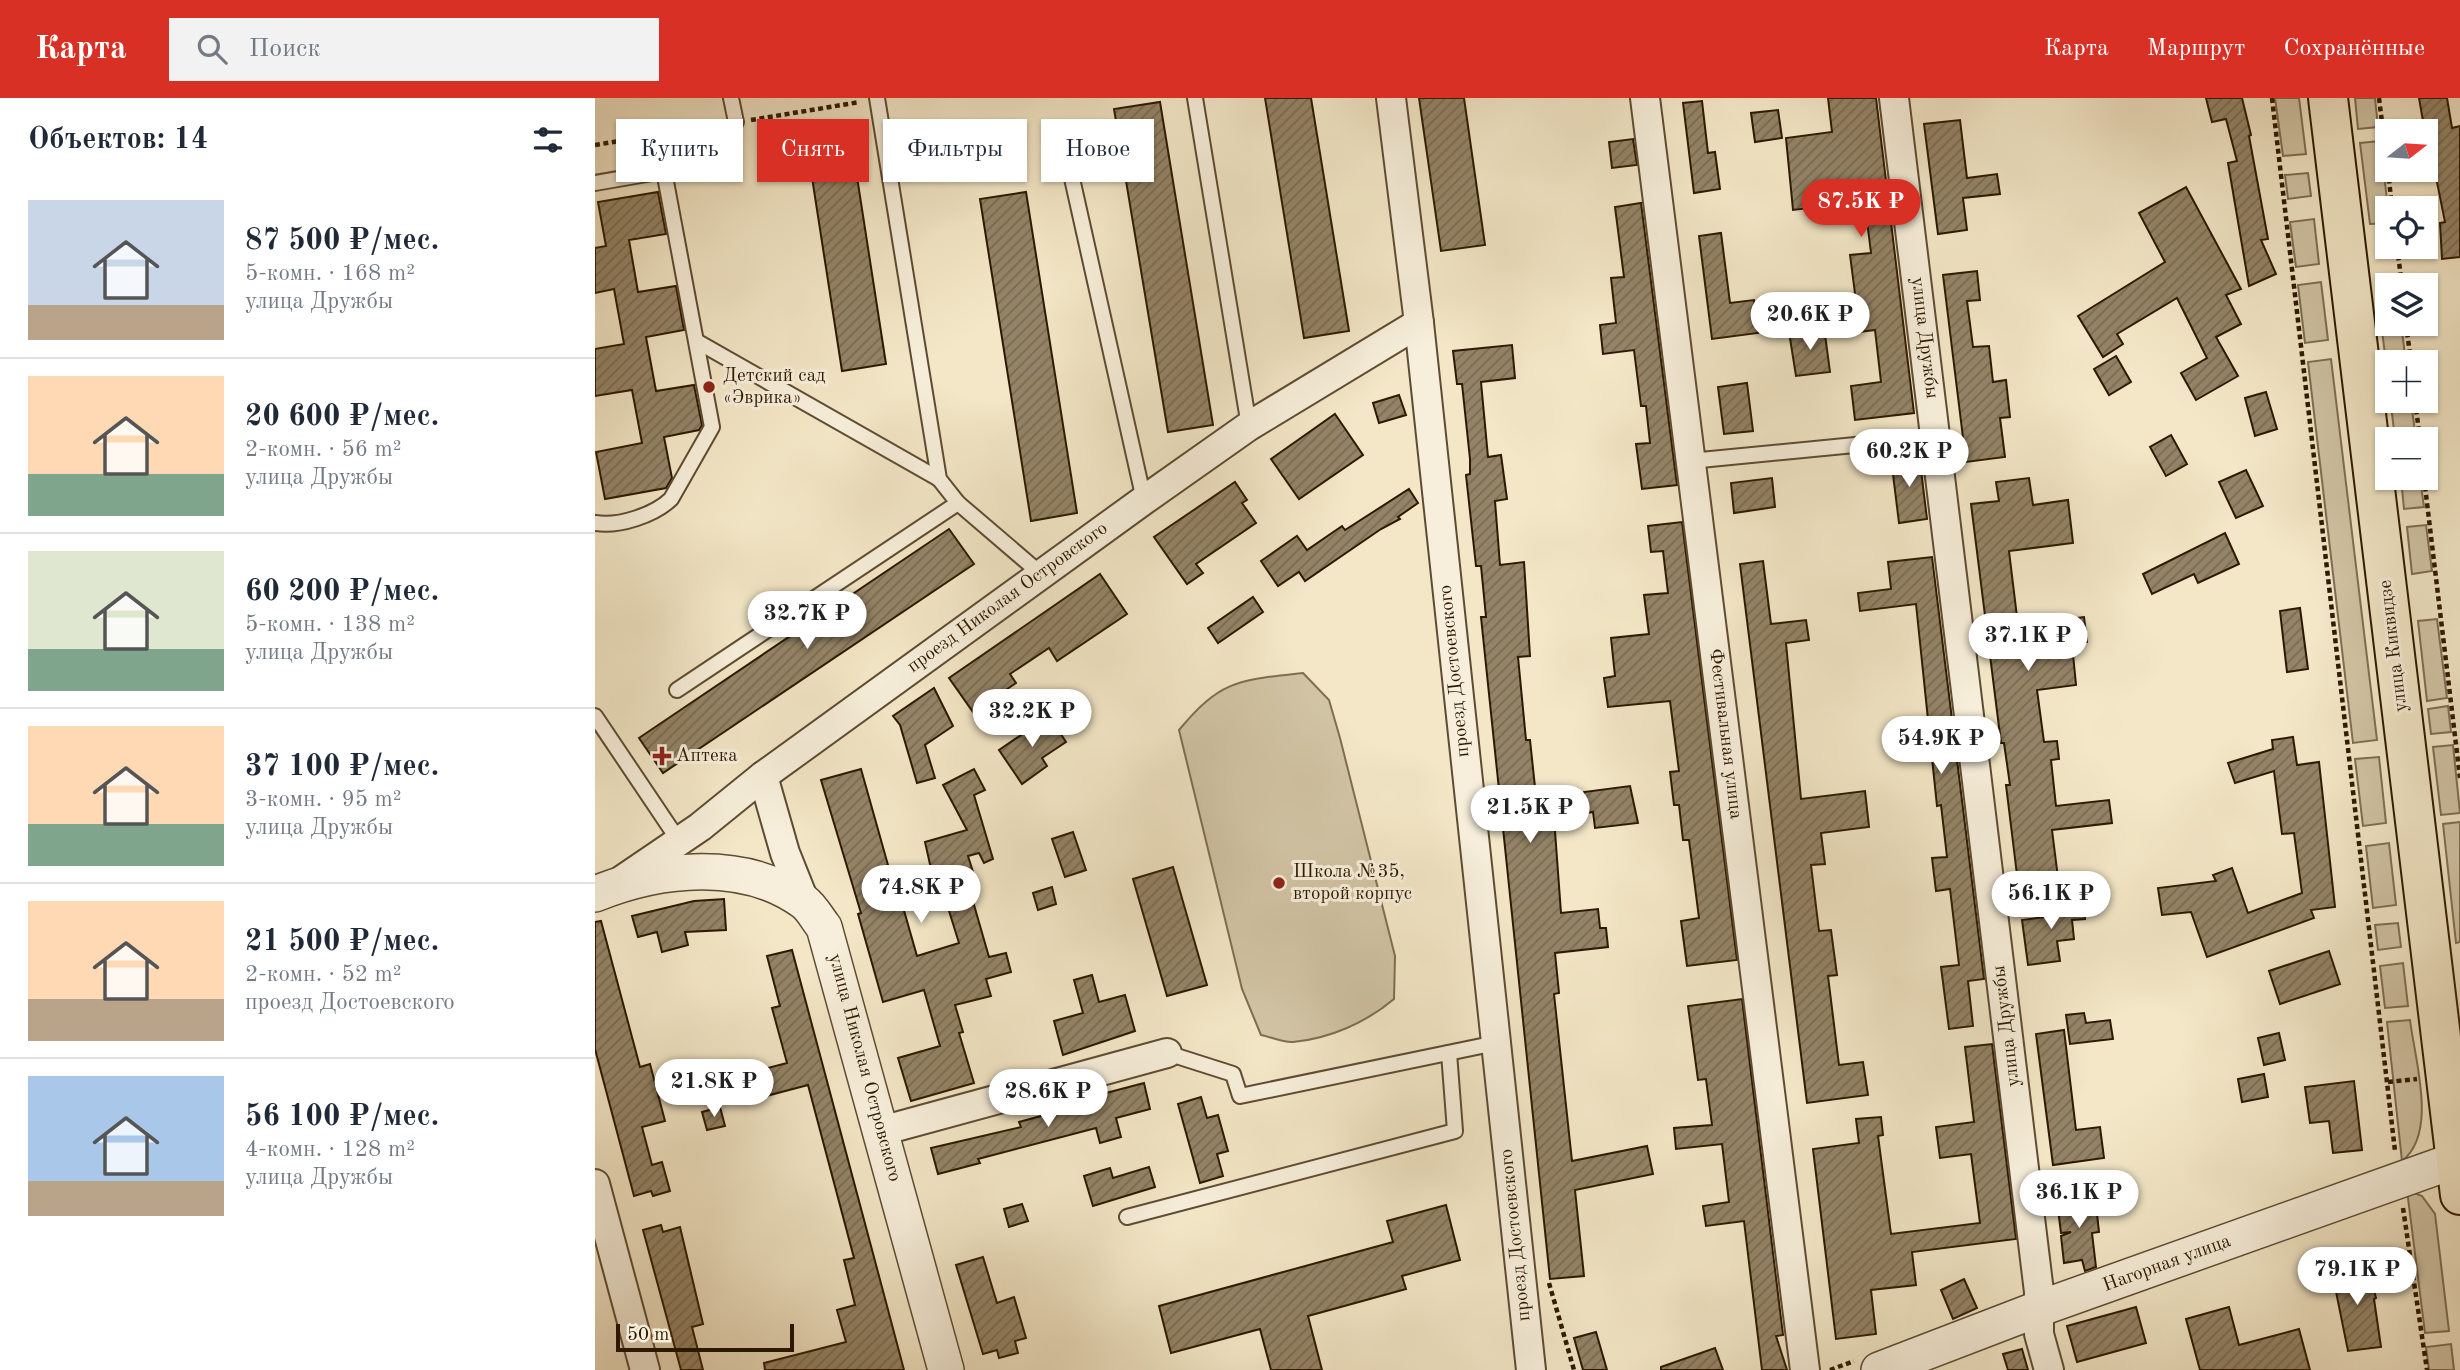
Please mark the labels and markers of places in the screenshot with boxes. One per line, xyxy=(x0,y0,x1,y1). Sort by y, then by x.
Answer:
pin: 87.5K ₽ xyxy=(1796,180,1926,239)
pin: 20.6K ₽ xyxy=(1745,292,1875,352)
place label: Детский сад «Эврика» xyxy=(723,367,826,408)
marker: Детский сад «Эврика» xyxy=(701,379,717,395)
pin: 60.2K ₽ xyxy=(1844,430,1974,489)
pin: 32.7K ₽ xyxy=(742,592,872,651)
pin: 37.1K ₽ xyxy=(1963,614,2093,673)
pin: 32.2K ₽ xyxy=(967,690,1097,749)
pin: 54.9K ₽ xyxy=(1876,716,2006,776)
place label: Аптека xyxy=(676,747,738,766)
marker: Аптека xyxy=(654,748,670,764)
pin: 21.5K ₽ xyxy=(1465,786,1595,845)
place label: Школа №35, второй корпус xyxy=(1293,863,1412,904)
pin: 74.8K ₽ xyxy=(856,866,986,925)
pin: 56.1K ₽ xyxy=(1986,872,2116,931)
marker: Школа №35, второй корпус xyxy=(1271,875,1287,891)
pin: 21.8K ₽ xyxy=(649,1060,779,1119)
pin: 28.6K ₽ xyxy=(983,1070,1113,1129)
pin: 36.1K ₽ xyxy=(2014,1170,2144,1230)
pin: 79.1K ₽ xyxy=(2292,1248,2422,1307)

